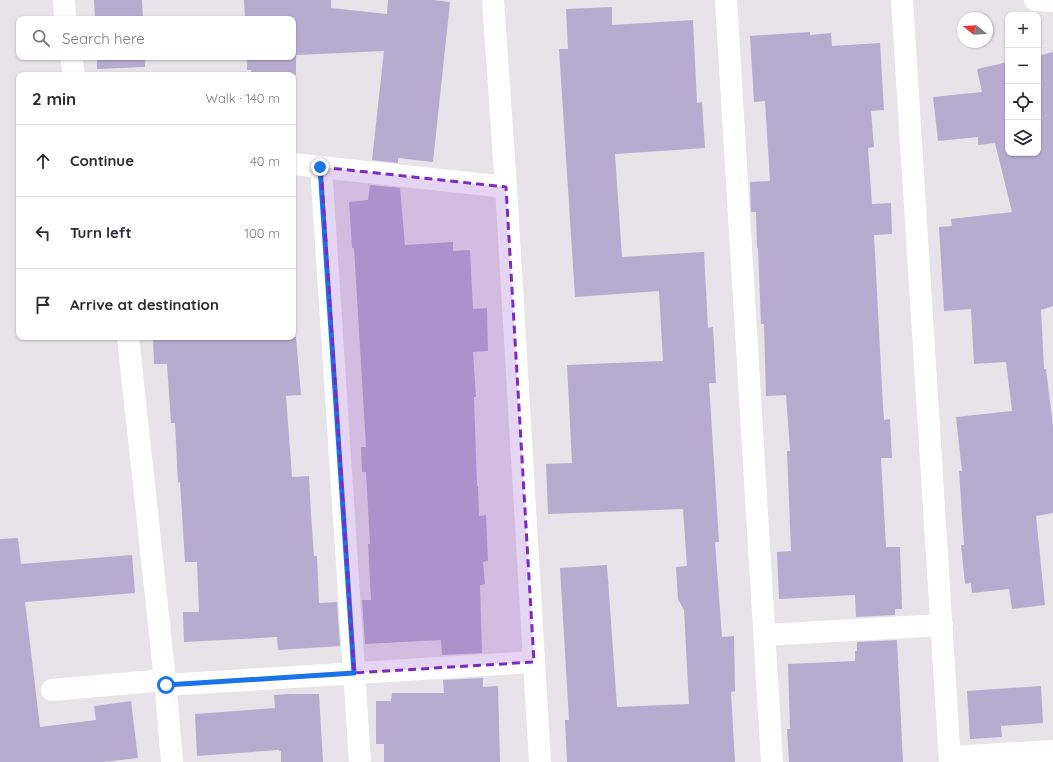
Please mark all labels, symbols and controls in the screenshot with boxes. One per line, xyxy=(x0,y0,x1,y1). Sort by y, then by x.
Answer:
north arrow xyxy=(957,12,993,48)
map controls xyxy=(1005,12,1041,156)
button: + xyxy=(1005,12,1041,48)
search box xyxy=(16,16,296,60)
icon: search xyxy=(30,27,52,49)
text: Search here xyxy=(62,29,145,48)
button: − xyxy=(1005,48,1041,84)
button: locate xyxy=(1005,84,1041,120)
text: 2 min xyxy=(32,88,76,109)
text: Walk · 140 m xyxy=(205,90,280,106)
button: layers xyxy=(1005,120,1041,156)
icon: ahead xyxy=(32,150,54,172)
text: Continue xyxy=(70,151,134,170)
text: 40 m xyxy=(250,153,280,169)
route end xyxy=(311,158,329,176)
icon: left xyxy=(32,222,54,244)
text: Turn left xyxy=(70,223,132,242)
text: 100 m xyxy=(244,225,280,241)
icon: arrive xyxy=(32,294,54,316)
text: Arrive at destination xyxy=(70,295,219,314)
route start xyxy=(157,676,175,694)

